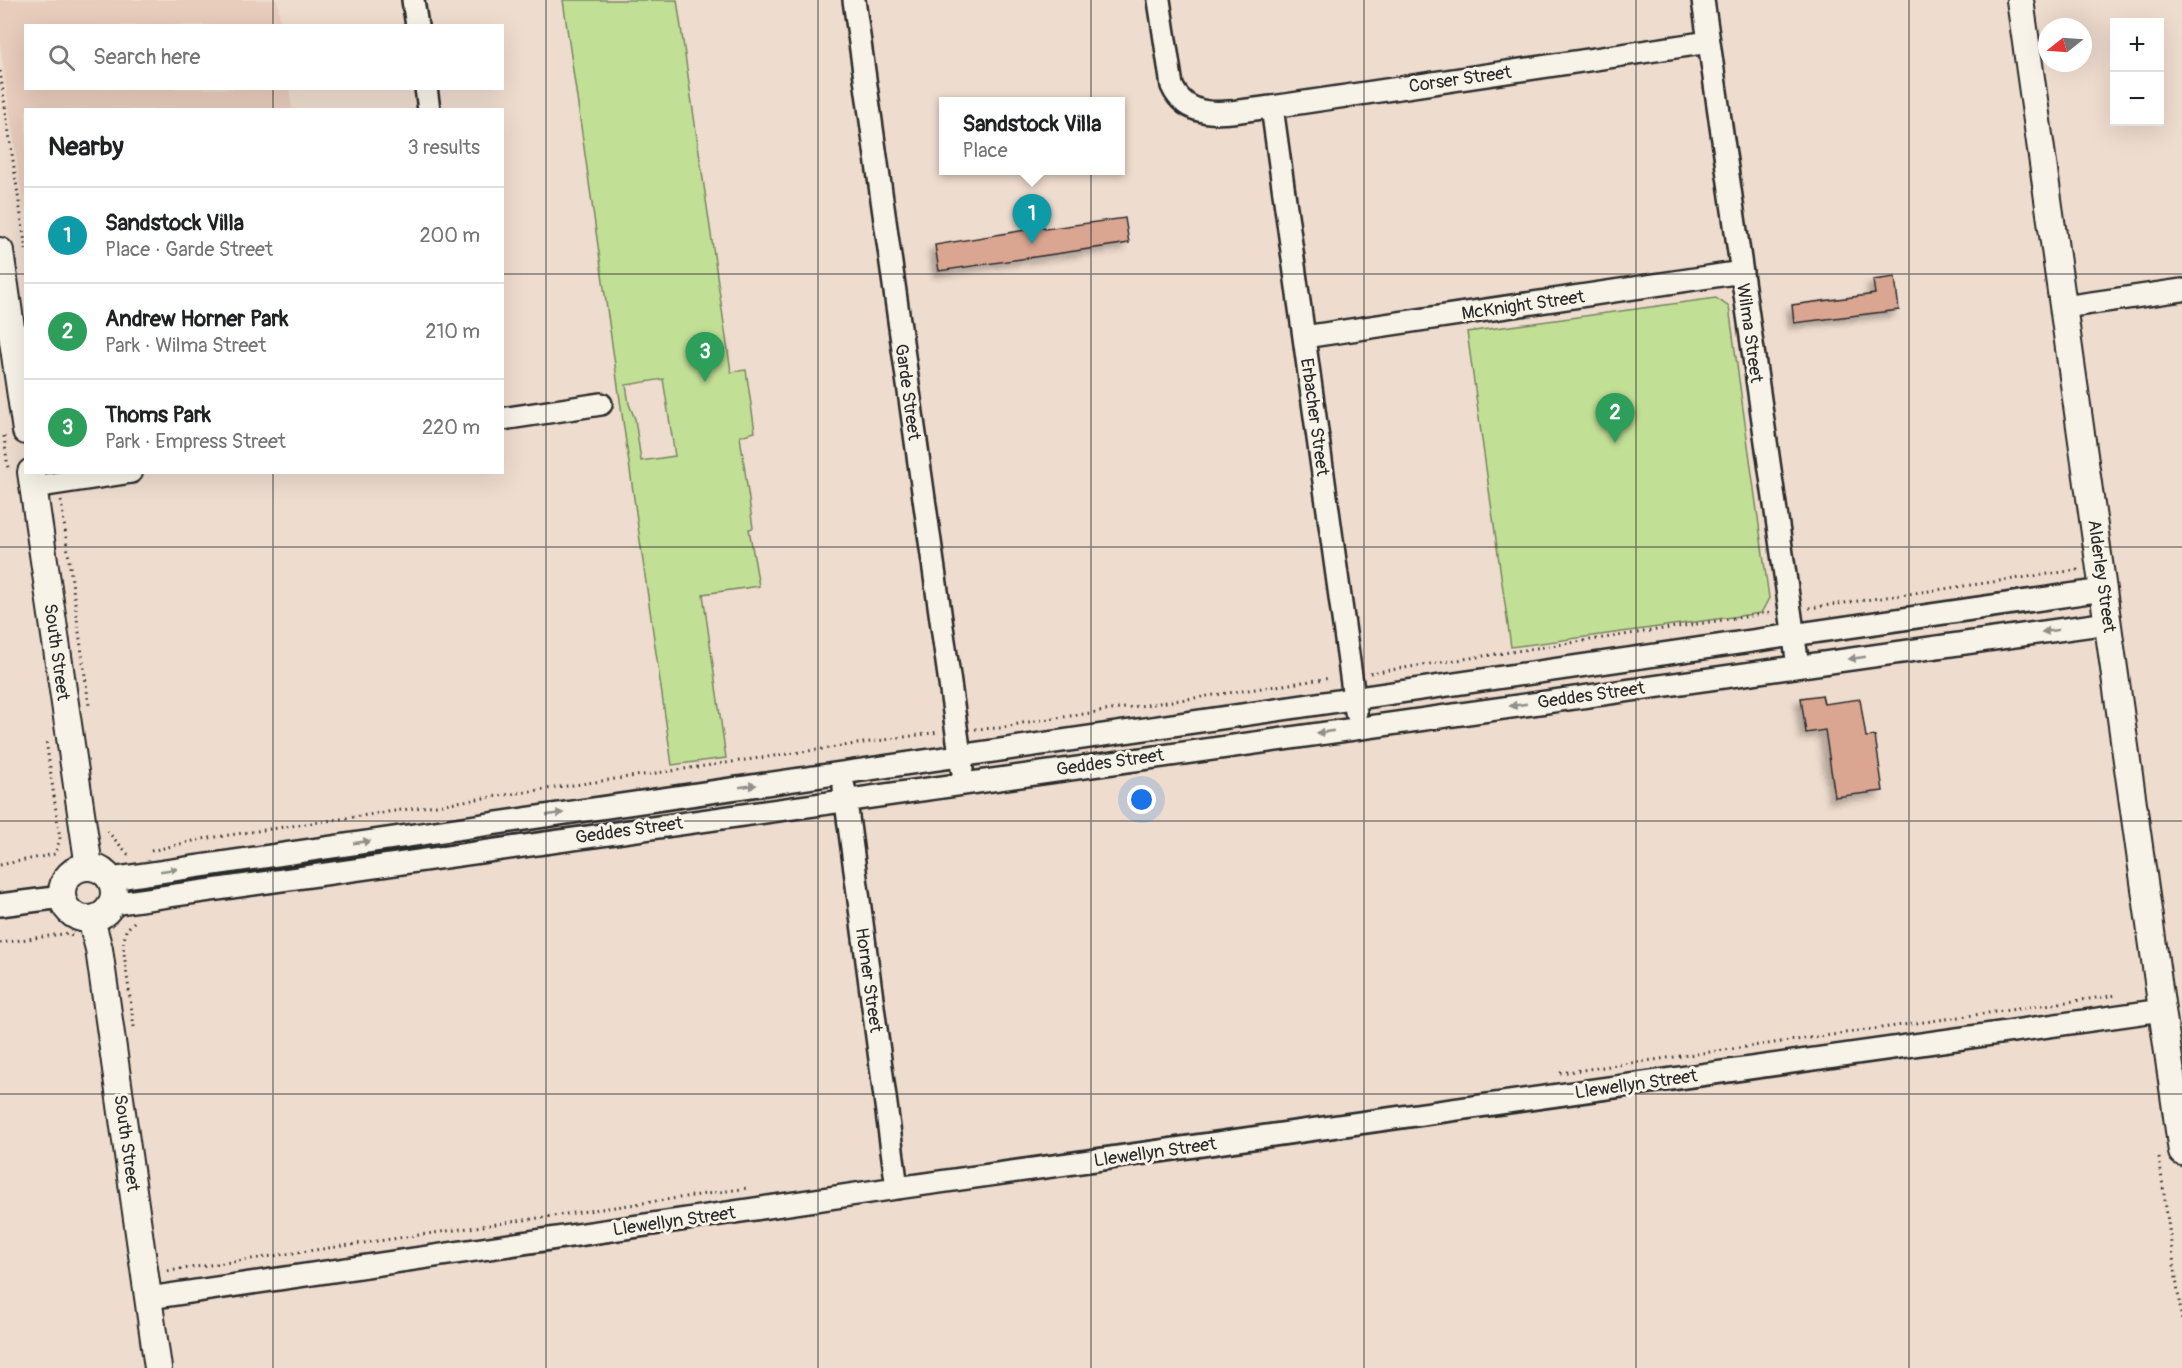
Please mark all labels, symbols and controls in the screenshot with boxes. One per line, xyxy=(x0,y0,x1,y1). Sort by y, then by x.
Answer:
north arrow xyxy=(2038,18,2092,72)
map controls xyxy=(2110,18,2164,126)
button: + xyxy=(2110,18,2164,72)
search box xyxy=(24,24,504,90)
icon: search xyxy=(45,41,78,74)
text: Search here xyxy=(93,43,200,71)
street label: Corser Street xyxy=(1407,61,1514,98)
button: − xyxy=(2110,72,2164,126)
popup xyxy=(939,97,1125,175)
text: Sandstock Villa xyxy=(962,110,1102,138)
text: Nearby xyxy=(48,131,124,163)
text: 3 results xyxy=(408,135,480,160)
text: Place xyxy=(962,138,1008,163)
pin: 1 xyxy=(1012,194,1052,244)
text: Sandstock Villa xyxy=(105,209,244,237)
text: 1 xyxy=(64,223,71,248)
text: 200 m xyxy=(419,223,480,248)
text: Place · Garde Street xyxy=(105,237,273,262)
street label: Wilma Street xyxy=(1731,282,1768,385)
street label: McKnight Street xyxy=(1460,285,1587,326)
text: Andrew Horner Park xyxy=(105,305,288,333)
text: 2 xyxy=(62,319,73,344)
text: 210 m xyxy=(425,319,480,344)
pin: 3 xyxy=(686,332,724,382)
text: Park · Wilma Street xyxy=(105,333,266,358)
street label: Garde Street xyxy=(889,342,926,442)
street label: Erbacher Street xyxy=(1295,357,1334,478)
pin: 2 xyxy=(1596,394,1634,443)
text: Thoms Park xyxy=(105,401,211,429)
text: 3 xyxy=(62,415,73,440)
text: 220 m xyxy=(422,415,480,440)
text: Park · Empress Street xyxy=(105,429,286,454)
street label: Alderley Street xyxy=(2082,518,2121,635)
street label: South Street xyxy=(38,602,75,703)
one-way arrow xyxy=(2041,626,2060,635)
one-way arrow xyxy=(1848,653,1867,662)
street label: Geddes Street xyxy=(1536,676,1647,714)
one-way arrow xyxy=(1509,700,1528,709)
one-way arrow xyxy=(1316,727,1335,736)
street label: Geddes Street xyxy=(1055,743,1166,781)
one-way arrow xyxy=(738,781,757,790)
your location xyxy=(1127,785,1156,814)
one-way arrow xyxy=(545,809,564,818)
street label: Geddes Street xyxy=(574,811,685,849)
one-way arrow xyxy=(352,838,371,847)
one-way arrow xyxy=(159,866,178,875)
street label: Horner Street xyxy=(850,926,887,1035)
street label: Llewellyn Street xyxy=(1573,1064,1700,1104)
street label: South Street xyxy=(108,1093,145,1194)
street label: Llewellyn Street xyxy=(1092,1132,1219,1172)
street label: Llewellyn Street xyxy=(611,1201,738,1241)

